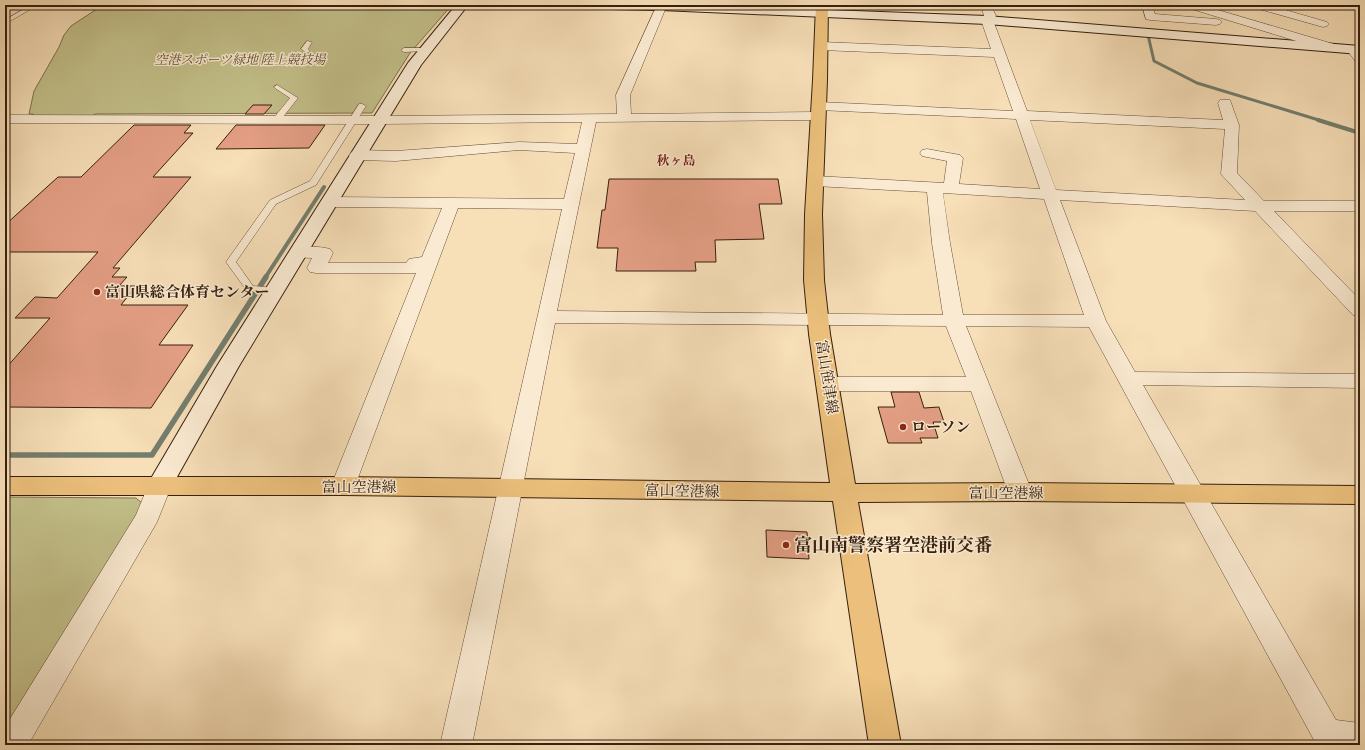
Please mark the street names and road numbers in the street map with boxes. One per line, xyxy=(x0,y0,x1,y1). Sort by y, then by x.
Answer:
street label: 富山笹津線 xyxy=(811,338,844,416)
street label: 富山空港線 xyxy=(321,476,397,497)
street label: 富山空港線 xyxy=(644,479,720,502)
street label: 富山空港線 xyxy=(968,482,1044,503)

